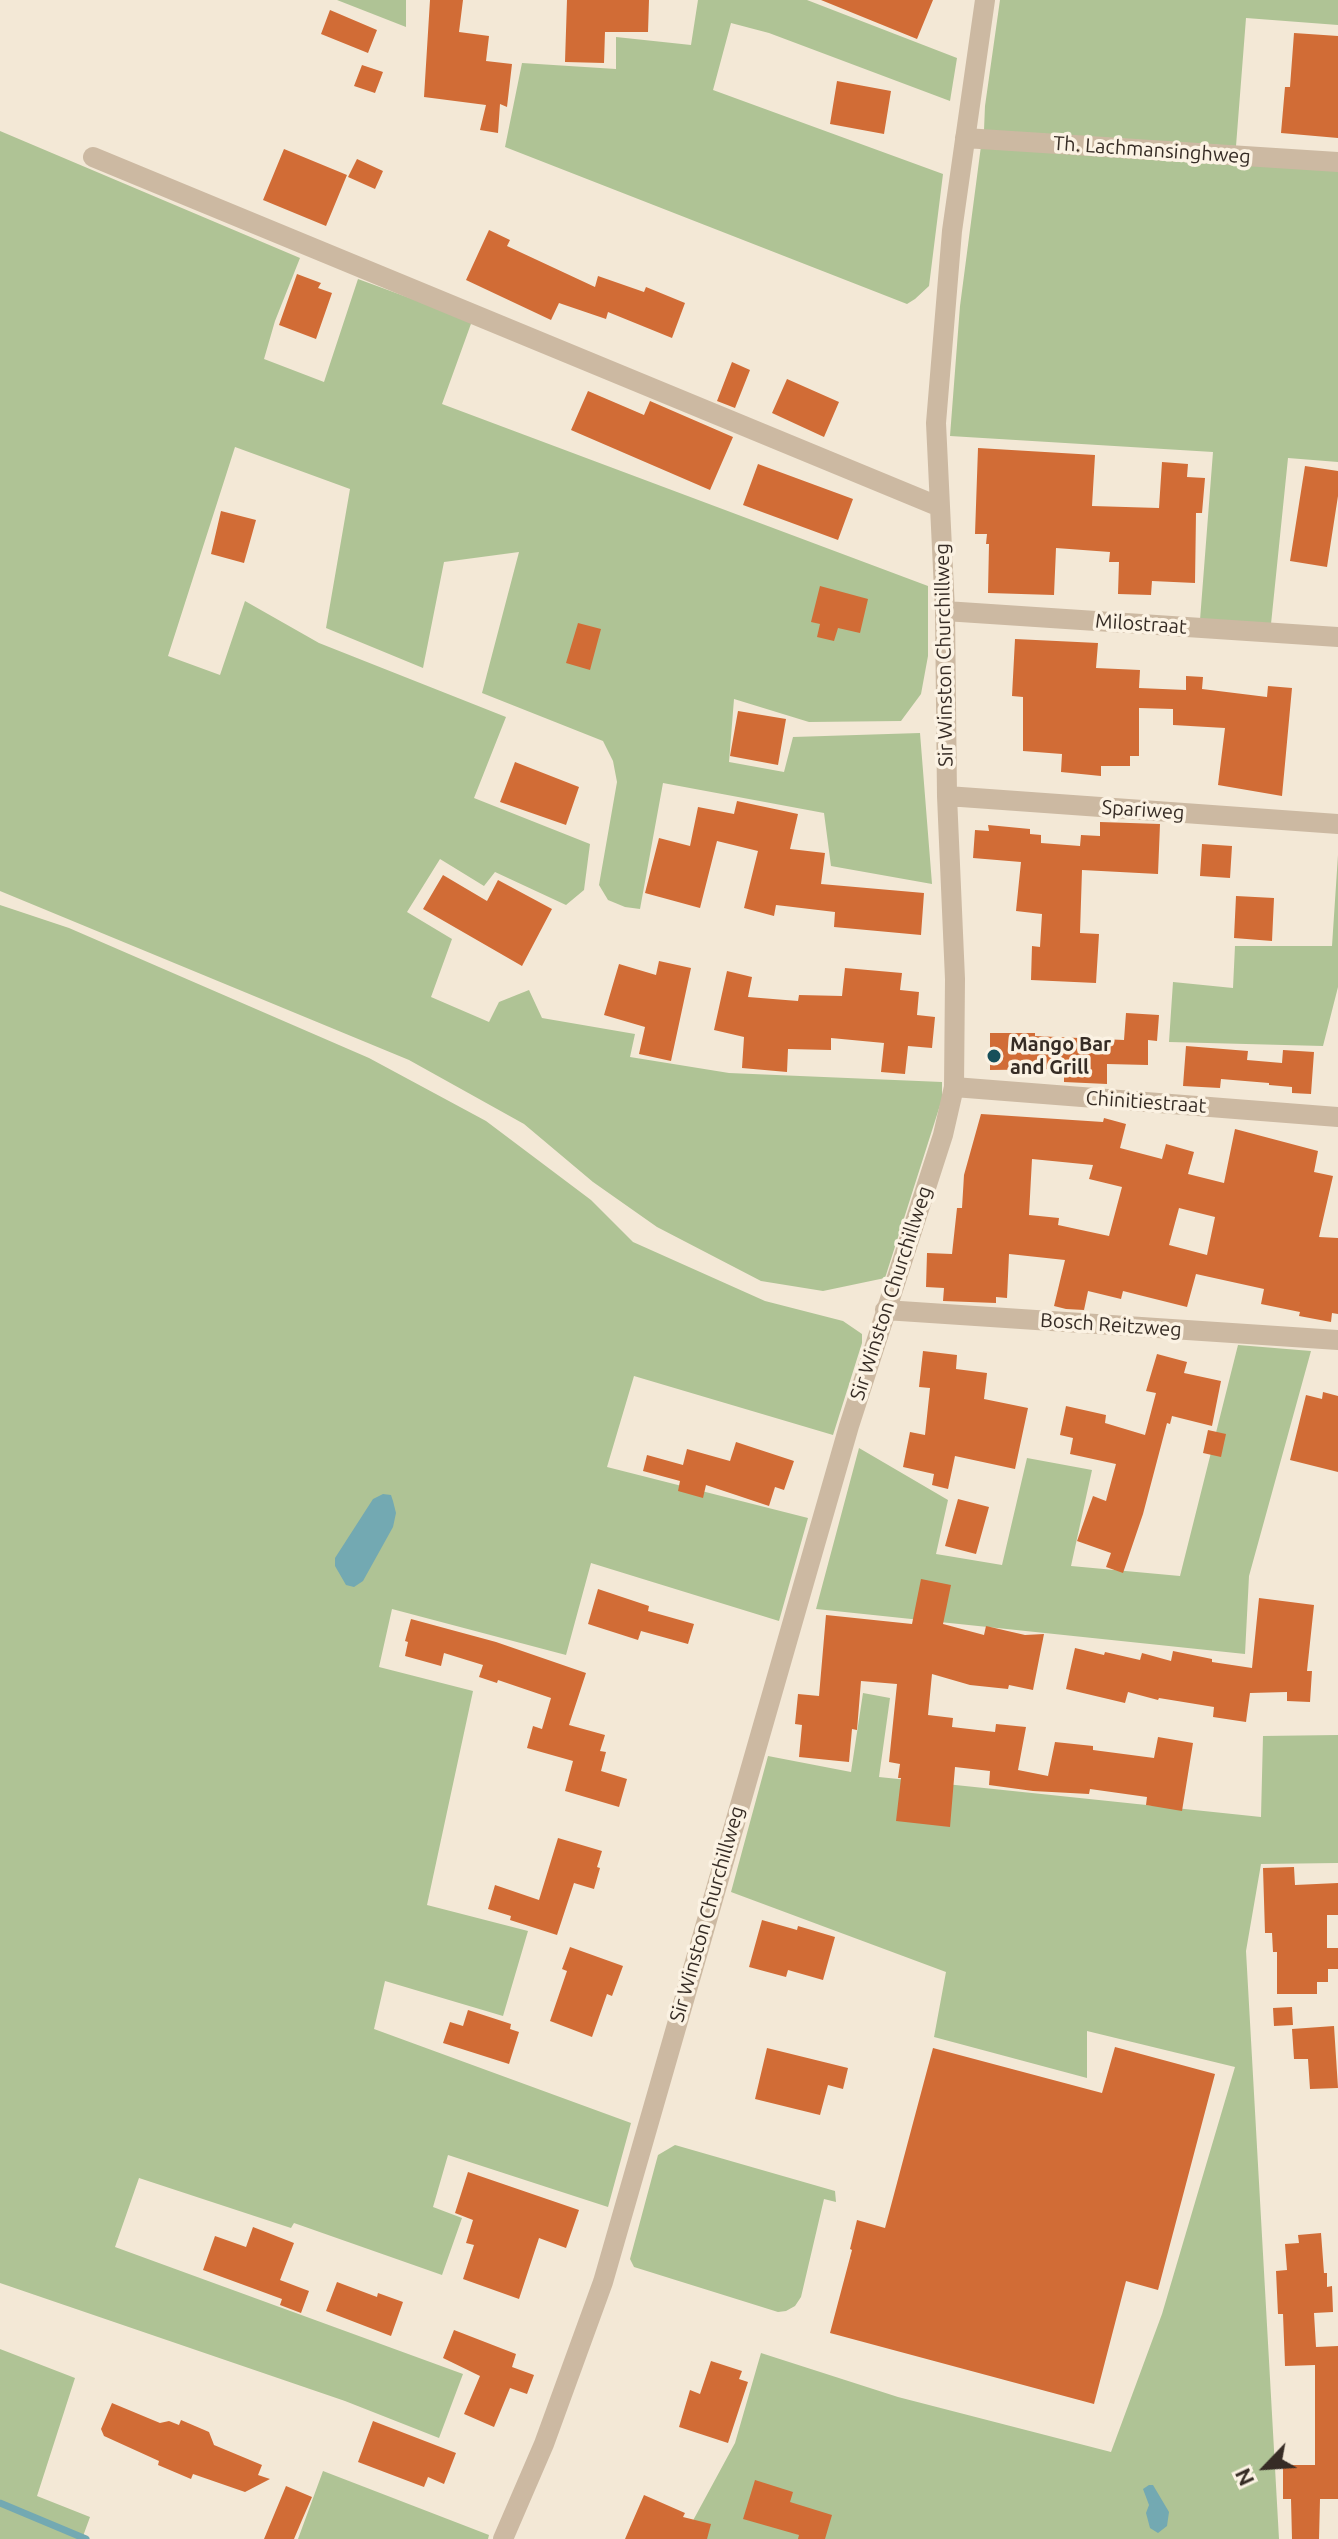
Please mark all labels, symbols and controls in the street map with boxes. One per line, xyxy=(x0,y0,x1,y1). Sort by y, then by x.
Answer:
street label: Th. Lachmansinghweg xyxy=(1052,131,1252,169)
street label: Sir Winston Churchillweg xyxy=(930,543,958,767)
street label: Milostraat xyxy=(1094,609,1188,639)
street label: Spariweg xyxy=(1101,795,1185,825)
place label: Mango Bar and Grill xyxy=(1010,1032,1111,1079)
marker: Mango Bar and Grill xyxy=(985,1047,1003,1065)
street label: Chinitiestraat xyxy=(1085,1086,1207,1118)
street label: Sir Winston Churchillweg xyxy=(845,1183,937,1403)
street label: Bosch Reitzweg xyxy=(1039,1308,1183,1342)
street label: Sir Winston Churchillweg xyxy=(665,1803,749,2025)
north arrow xyxy=(1226,2427,1306,2507)
text: N xyxy=(1229,2465,1259,2490)

